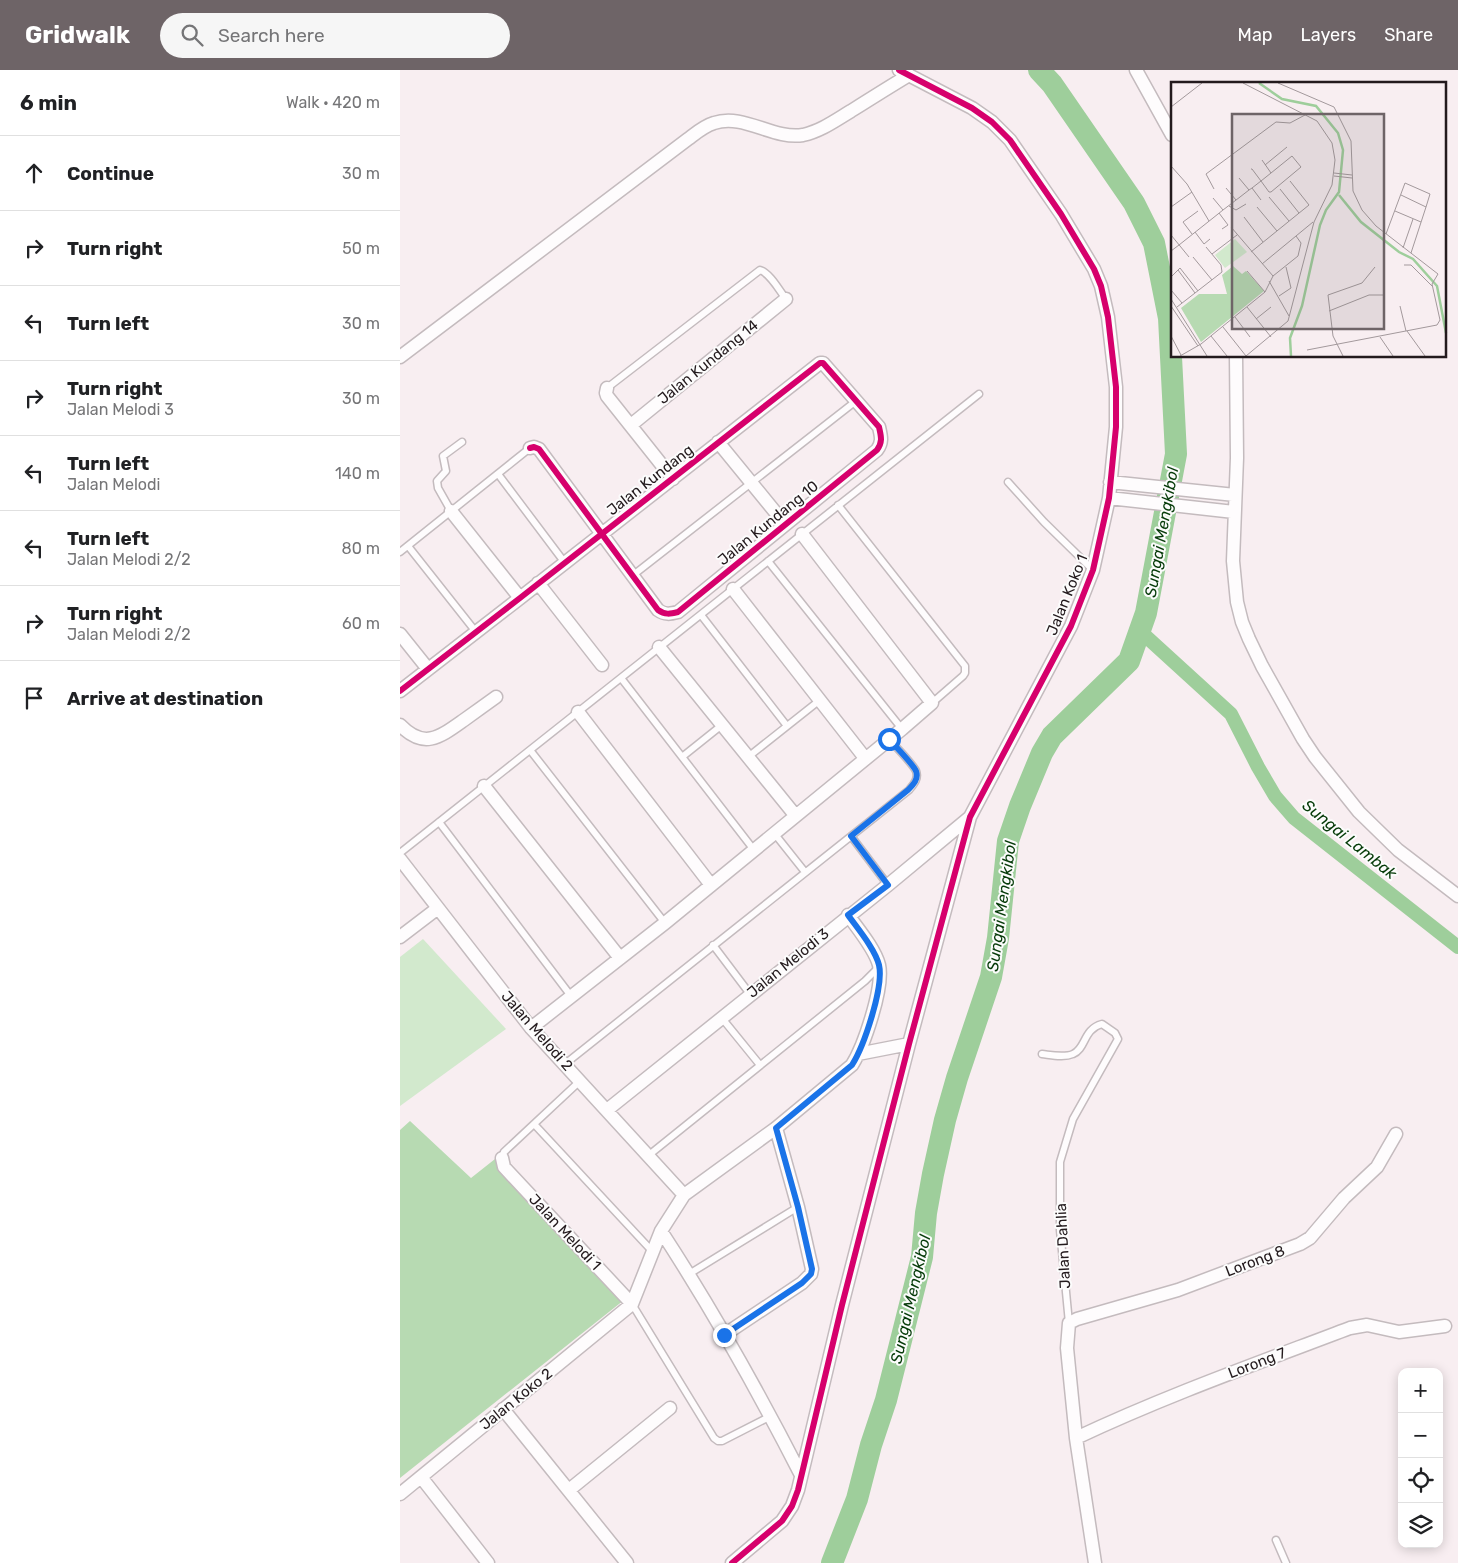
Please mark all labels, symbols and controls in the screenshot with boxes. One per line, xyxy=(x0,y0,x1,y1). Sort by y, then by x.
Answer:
search box xyxy=(160,13,510,58)
text: Gridwalk xyxy=(25,21,130,49)
icon: search xyxy=(178,21,206,49)
text: Search here xyxy=(218,24,325,47)
text: Map xyxy=(1238,24,1273,46)
text: Layers xyxy=(1301,24,1356,46)
text: Share xyxy=(1384,24,1433,46)
inset map xyxy=(1171,82,1446,358)
text: 6 min xyxy=(20,90,77,115)
text: Walk · 420 m xyxy=(286,93,380,112)
icon: ahead xyxy=(20,159,48,187)
text: Continue xyxy=(67,162,154,185)
text: 30 m xyxy=(342,164,380,183)
icon: right xyxy=(20,234,48,262)
text: Turn right xyxy=(67,237,162,260)
text: 50 m xyxy=(342,239,380,258)
icon: left xyxy=(20,309,48,337)
text: Turn left xyxy=(67,312,149,335)
text: 30 m xyxy=(342,314,380,333)
street label: Jalan Kundang 14 xyxy=(654,316,762,408)
text: Turn right xyxy=(67,377,162,400)
icon: right xyxy=(20,384,48,412)
text: 30 m xyxy=(342,389,380,408)
text: Jalan Melodi 3 xyxy=(67,400,174,419)
street label: Jalan Kundang xyxy=(603,441,697,519)
text: Turn left xyxy=(67,452,149,475)
icon: left xyxy=(20,459,48,487)
text: 140 m xyxy=(335,464,380,483)
water label: Sungai Mengkibol xyxy=(1141,465,1182,599)
text: Jalan Melodi xyxy=(67,475,160,494)
street label: Jalan Kundang 10 xyxy=(714,477,822,569)
text: Turn left xyxy=(67,527,149,550)
icon: left xyxy=(20,534,48,562)
text: 80 m xyxy=(342,539,380,558)
text: Jalan Melodi 2/2 xyxy=(67,550,191,569)
street label: Jalan Koko 1 xyxy=(1043,552,1091,638)
text: Turn right xyxy=(67,602,162,625)
icon: right xyxy=(20,609,48,637)
text: 60 m xyxy=(342,614,380,633)
text: Jalan Melodi 2/2 xyxy=(67,625,191,644)
icon: arrive xyxy=(20,684,48,712)
text: Arrive at destination xyxy=(67,687,263,710)
route start xyxy=(878,728,901,751)
water label: Sungai Lambak xyxy=(1299,796,1401,884)
water label: Sungai Mengkibol xyxy=(983,838,1020,973)
street label: Jalan Melodi 3 xyxy=(743,924,833,1002)
street label: Jalan Melodi 2 xyxy=(497,987,577,1075)
street label: Jalan Melodi 1 xyxy=(525,1190,605,1274)
street label: Jalan Dahlia xyxy=(1052,1203,1074,1289)
water label: Sungai Mengkibol xyxy=(886,1232,935,1365)
street label: Lorong 8 xyxy=(1223,1241,1287,1281)
route end xyxy=(713,1324,736,1347)
street label: Lorong 7 xyxy=(1226,1344,1289,1382)
street label: Jalan Koko 2 xyxy=(476,1364,556,1434)
map controls xyxy=(1398,1368,1443,1548)
button: + xyxy=(1398,1368,1443,1413)
button: − xyxy=(1398,1413,1443,1458)
button: locate xyxy=(1398,1458,1443,1503)
button: layers xyxy=(1398,1503,1443,1548)

